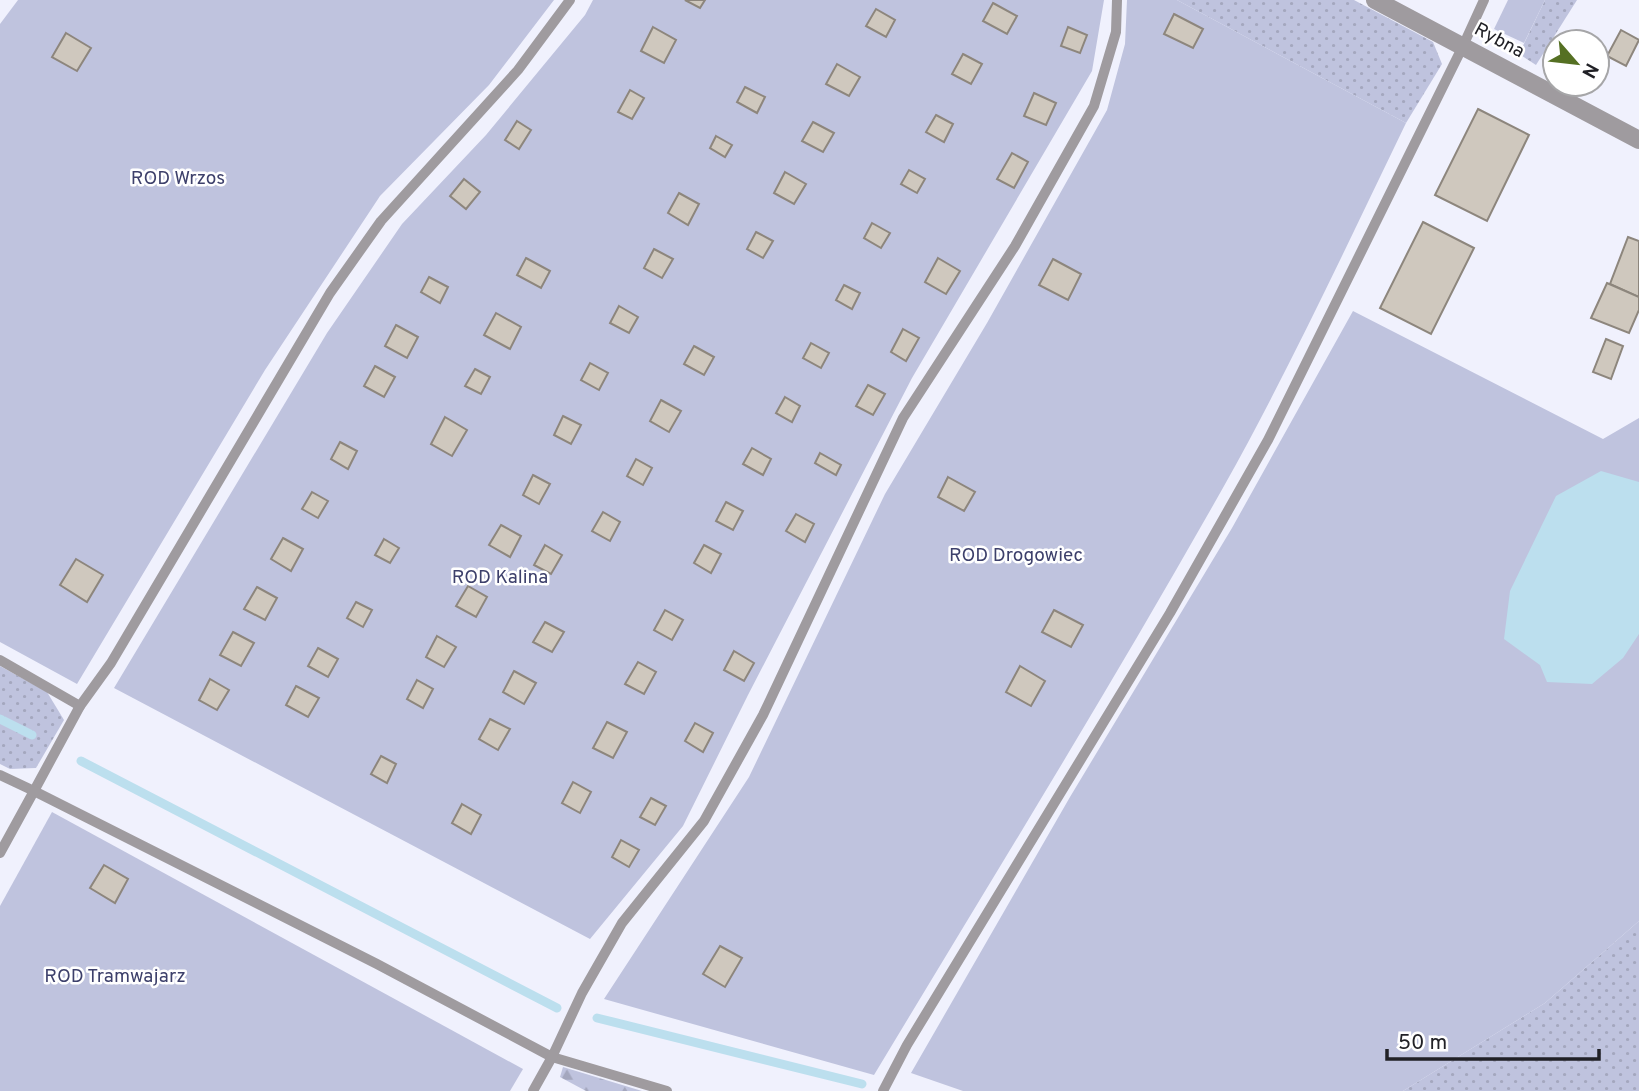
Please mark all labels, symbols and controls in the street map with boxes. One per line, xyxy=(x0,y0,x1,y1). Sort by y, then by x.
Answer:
street label: Rybna xyxy=(1470,18,1528,64)
north arrow xyxy=(1541,28,1611,98)
text: N xyxy=(1575,58,1603,82)
park label: ROD Wrzos xyxy=(131,167,225,191)
park label: ROD Drogowiec xyxy=(949,544,1083,568)
park label: ROD Kalina xyxy=(452,566,548,590)
park label: ROD Tramwajarz xyxy=(44,965,186,989)
scale bar xyxy=(1387,1018,1599,1062)
text: 50 m xyxy=(1398,1030,1447,1057)

